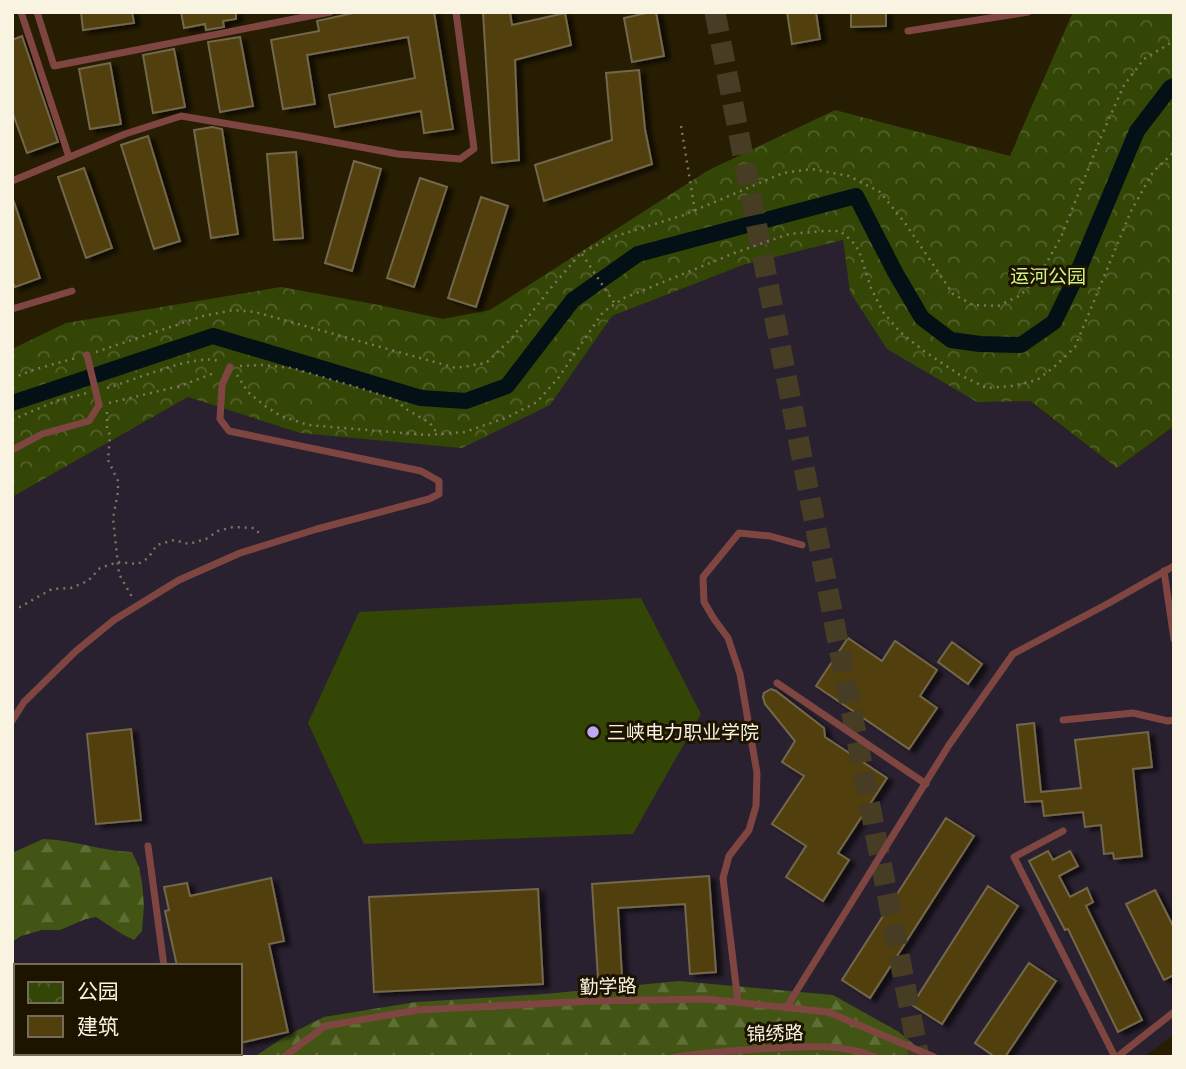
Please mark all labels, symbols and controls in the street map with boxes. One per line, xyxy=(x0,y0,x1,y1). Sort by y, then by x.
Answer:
park label: 运河公园 xyxy=(1010,265,1086,288)
place label: 三峡电力职业学院 xyxy=(607,721,759,744)
marker: 三峡电力职业学院 xyxy=(585,724,601,740)
legend xyxy=(14,964,242,1055)
street label: 勤学路 xyxy=(579,974,637,999)
text: 公园 xyxy=(77,979,119,1005)
text: 建筑 xyxy=(77,1014,119,1040)
street label: 锦绣路 xyxy=(746,1021,804,1046)

